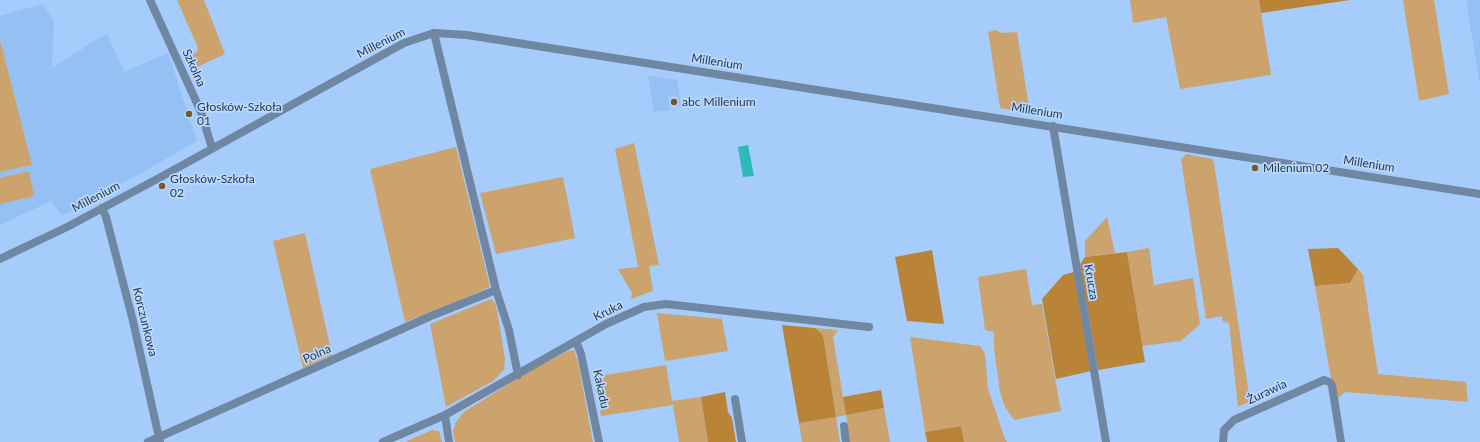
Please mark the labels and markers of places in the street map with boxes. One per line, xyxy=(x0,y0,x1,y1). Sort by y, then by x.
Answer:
place label: abc Millenium xyxy=(682,95,756,109)
marker: abc Millenium xyxy=(669,97,679,107)
place label: Głosków-Szkoła 01 xyxy=(197,100,282,128)
marker: Głosków-Szkoła 01 xyxy=(184,109,194,119)
place label: Milenium 02 xyxy=(1263,161,1329,175)
marker: Milenium 02 xyxy=(1250,163,1260,173)
place label: Głosków-Szkoła 02 xyxy=(170,172,255,200)
marker: Głosków-Szkoła 02 xyxy=(157,181,167,191)

